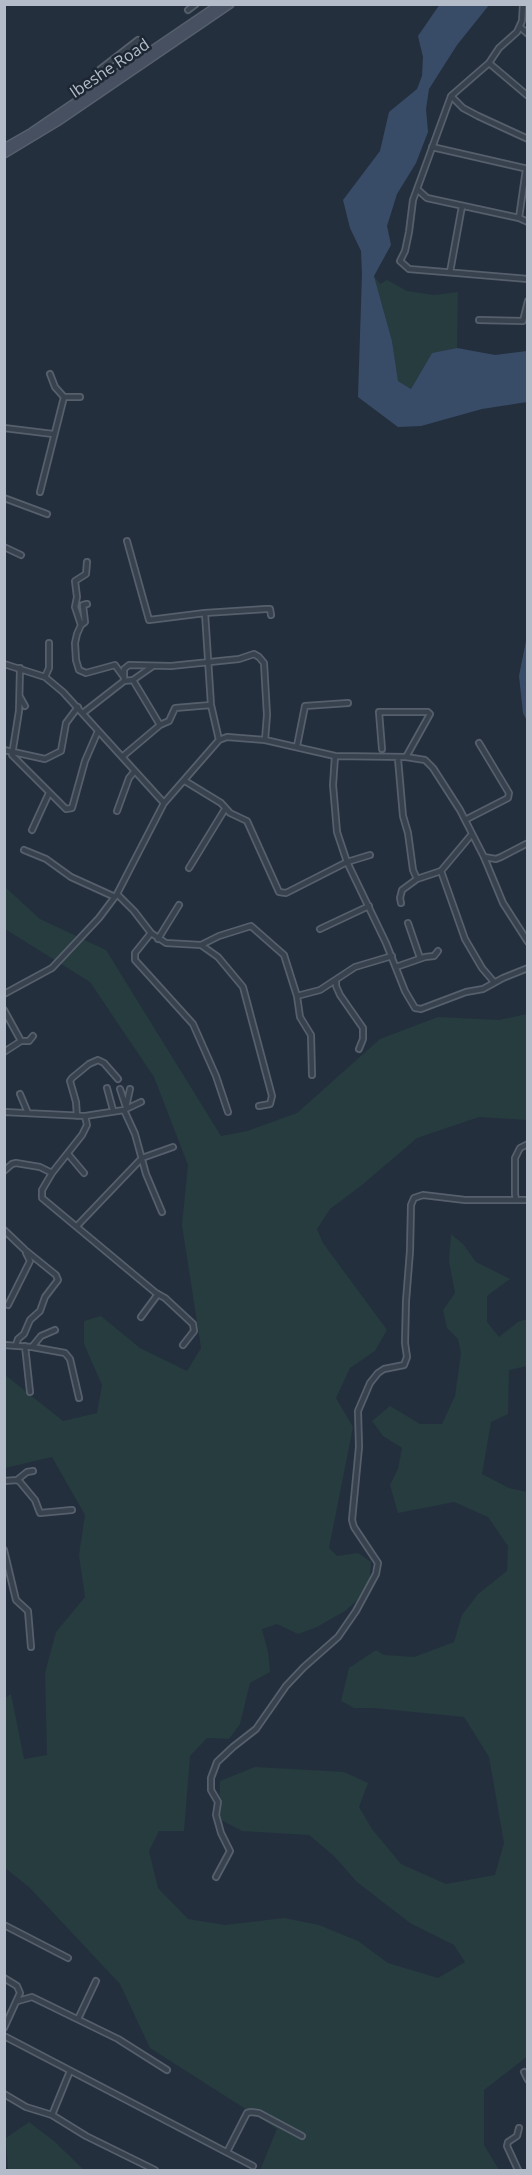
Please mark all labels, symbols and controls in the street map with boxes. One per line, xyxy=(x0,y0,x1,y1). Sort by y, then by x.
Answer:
street label: Ibeshe Road xyxy=(66,35,154,103)

